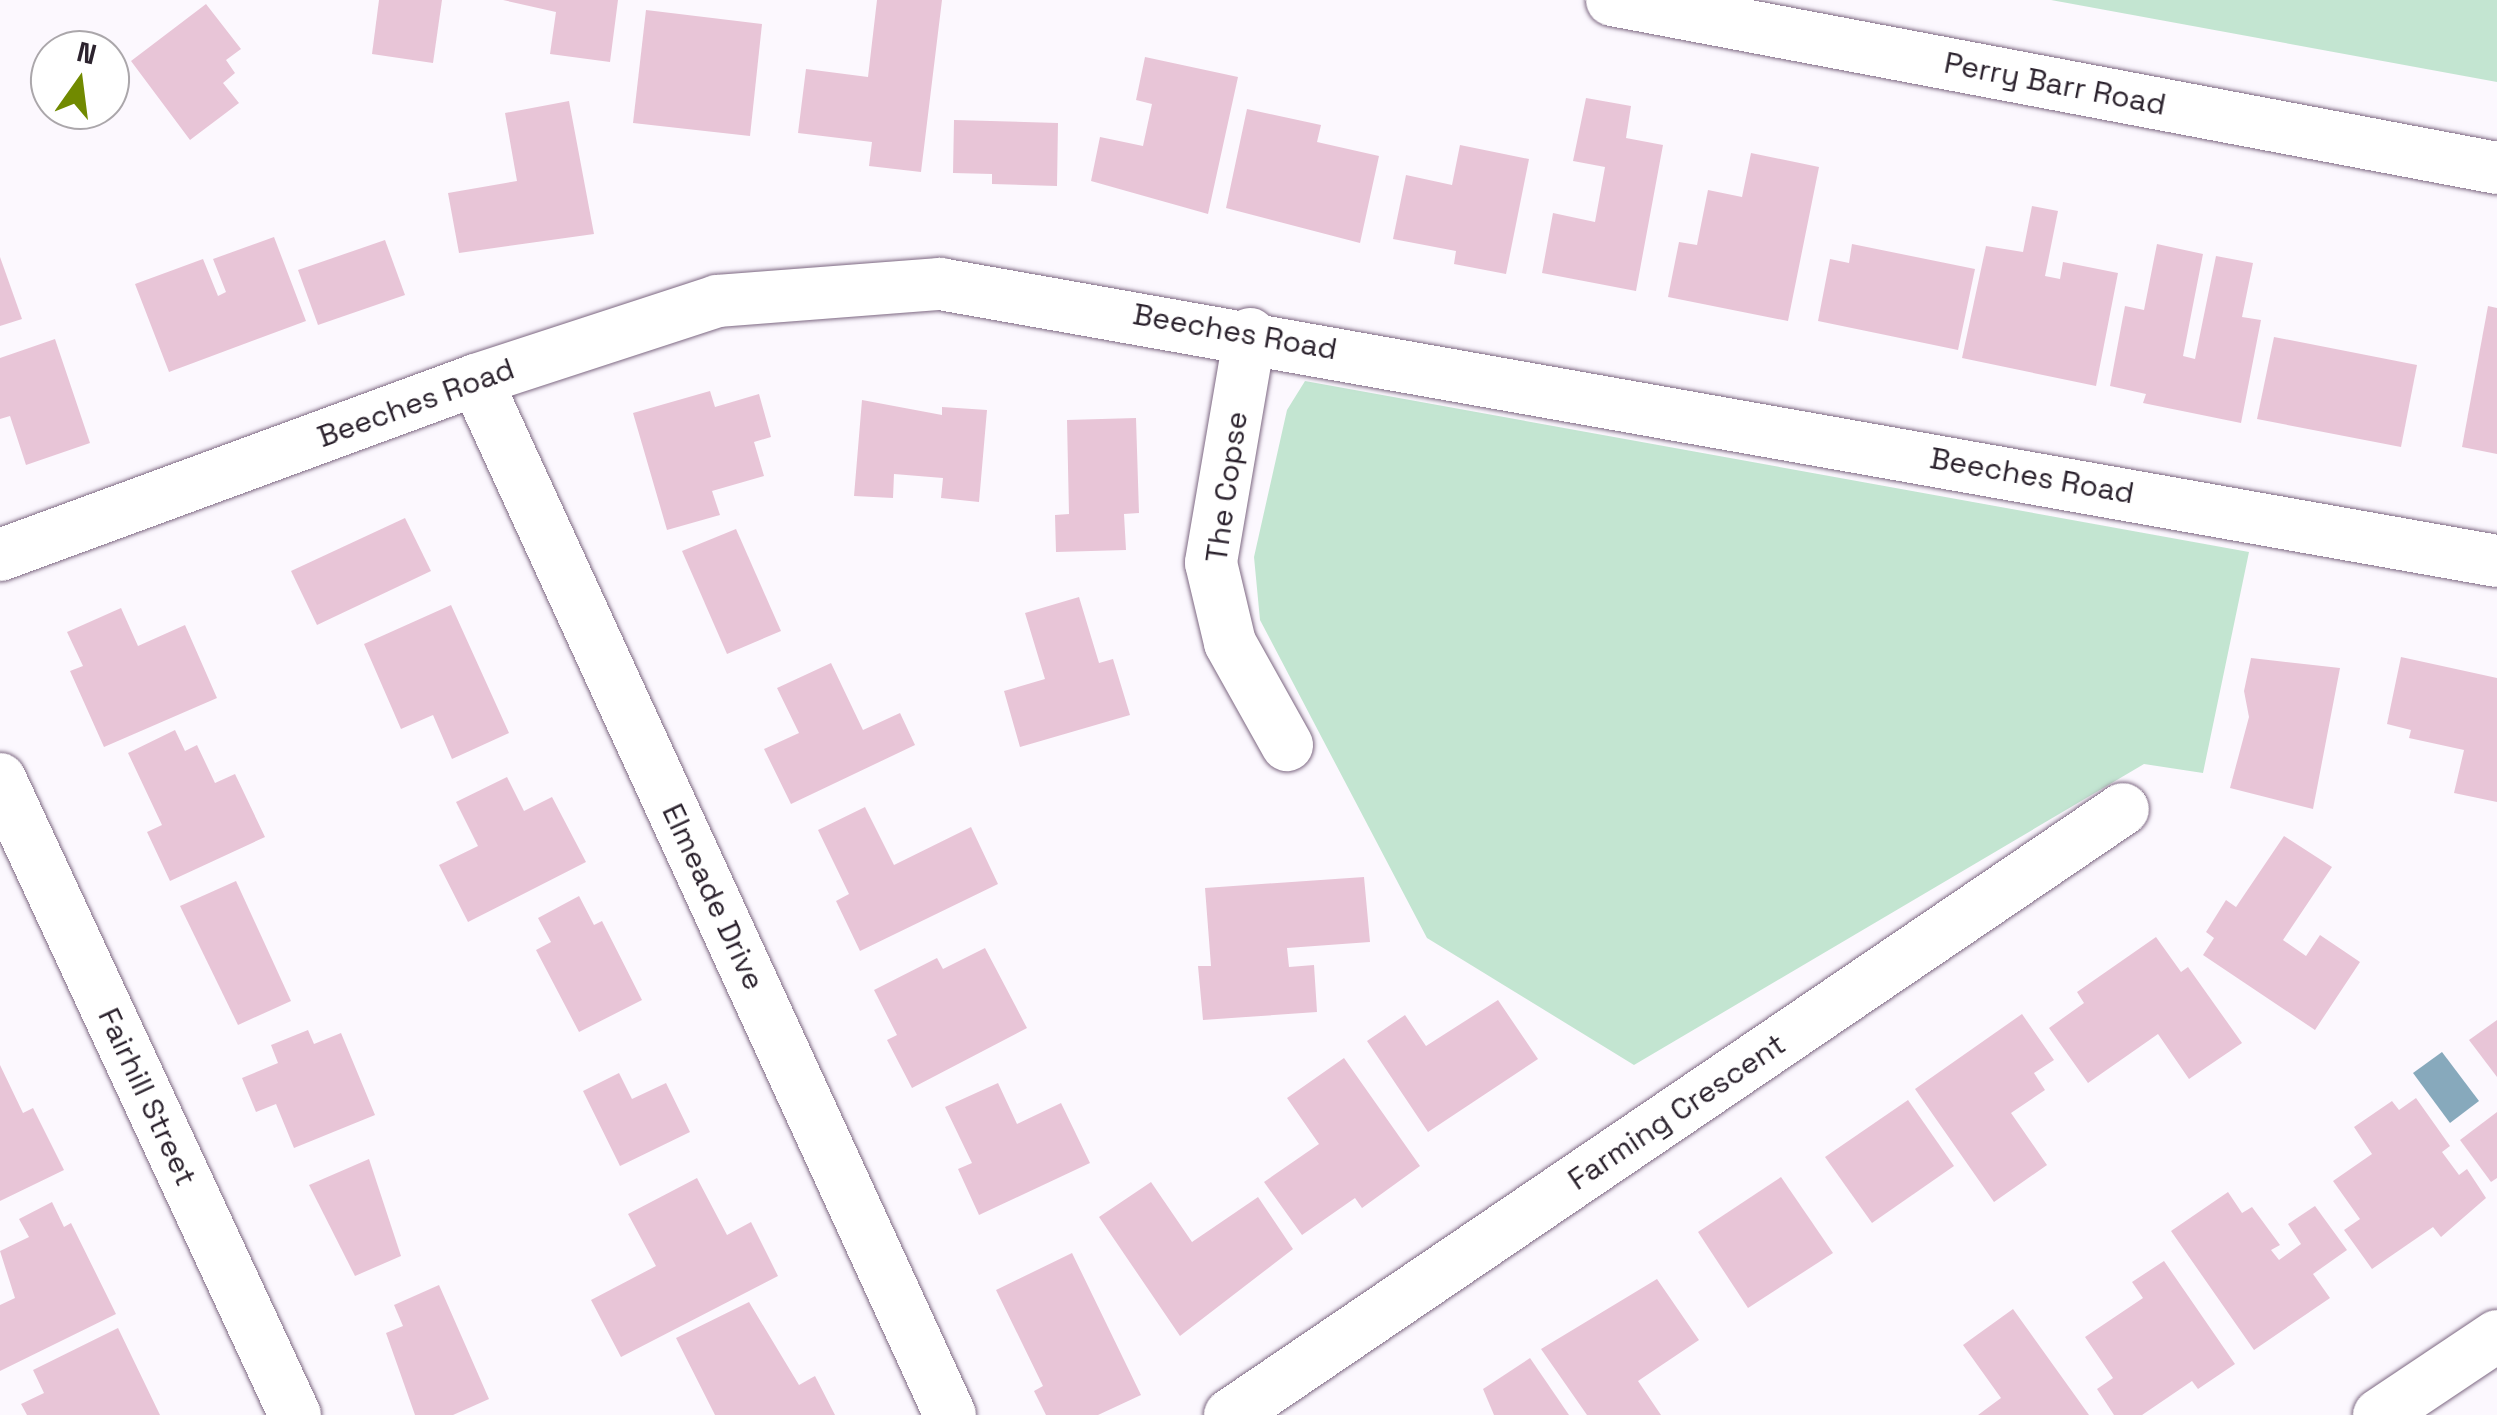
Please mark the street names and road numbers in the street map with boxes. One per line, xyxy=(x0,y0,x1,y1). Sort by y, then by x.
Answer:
street label: Perry Barr Road xyxy=(1941,45,2169,123)
street label: Beeches Road xyxy=(1130,296,1340,368)
street label: Beeches Road xyxy=(313,351,519,455)
street label: The Copse xyxy=(1199,409,1255,565)
street label: Beeches Road xyxy=(1927,440,2137,512)
street label: Elmeade Drive xyxy=(654,798,772,996)
street label: Fairhill Street xyxy=(90,1003,204,1191)
street label: Farming Crescent xyxy=(1562,1026,1792,1198)

